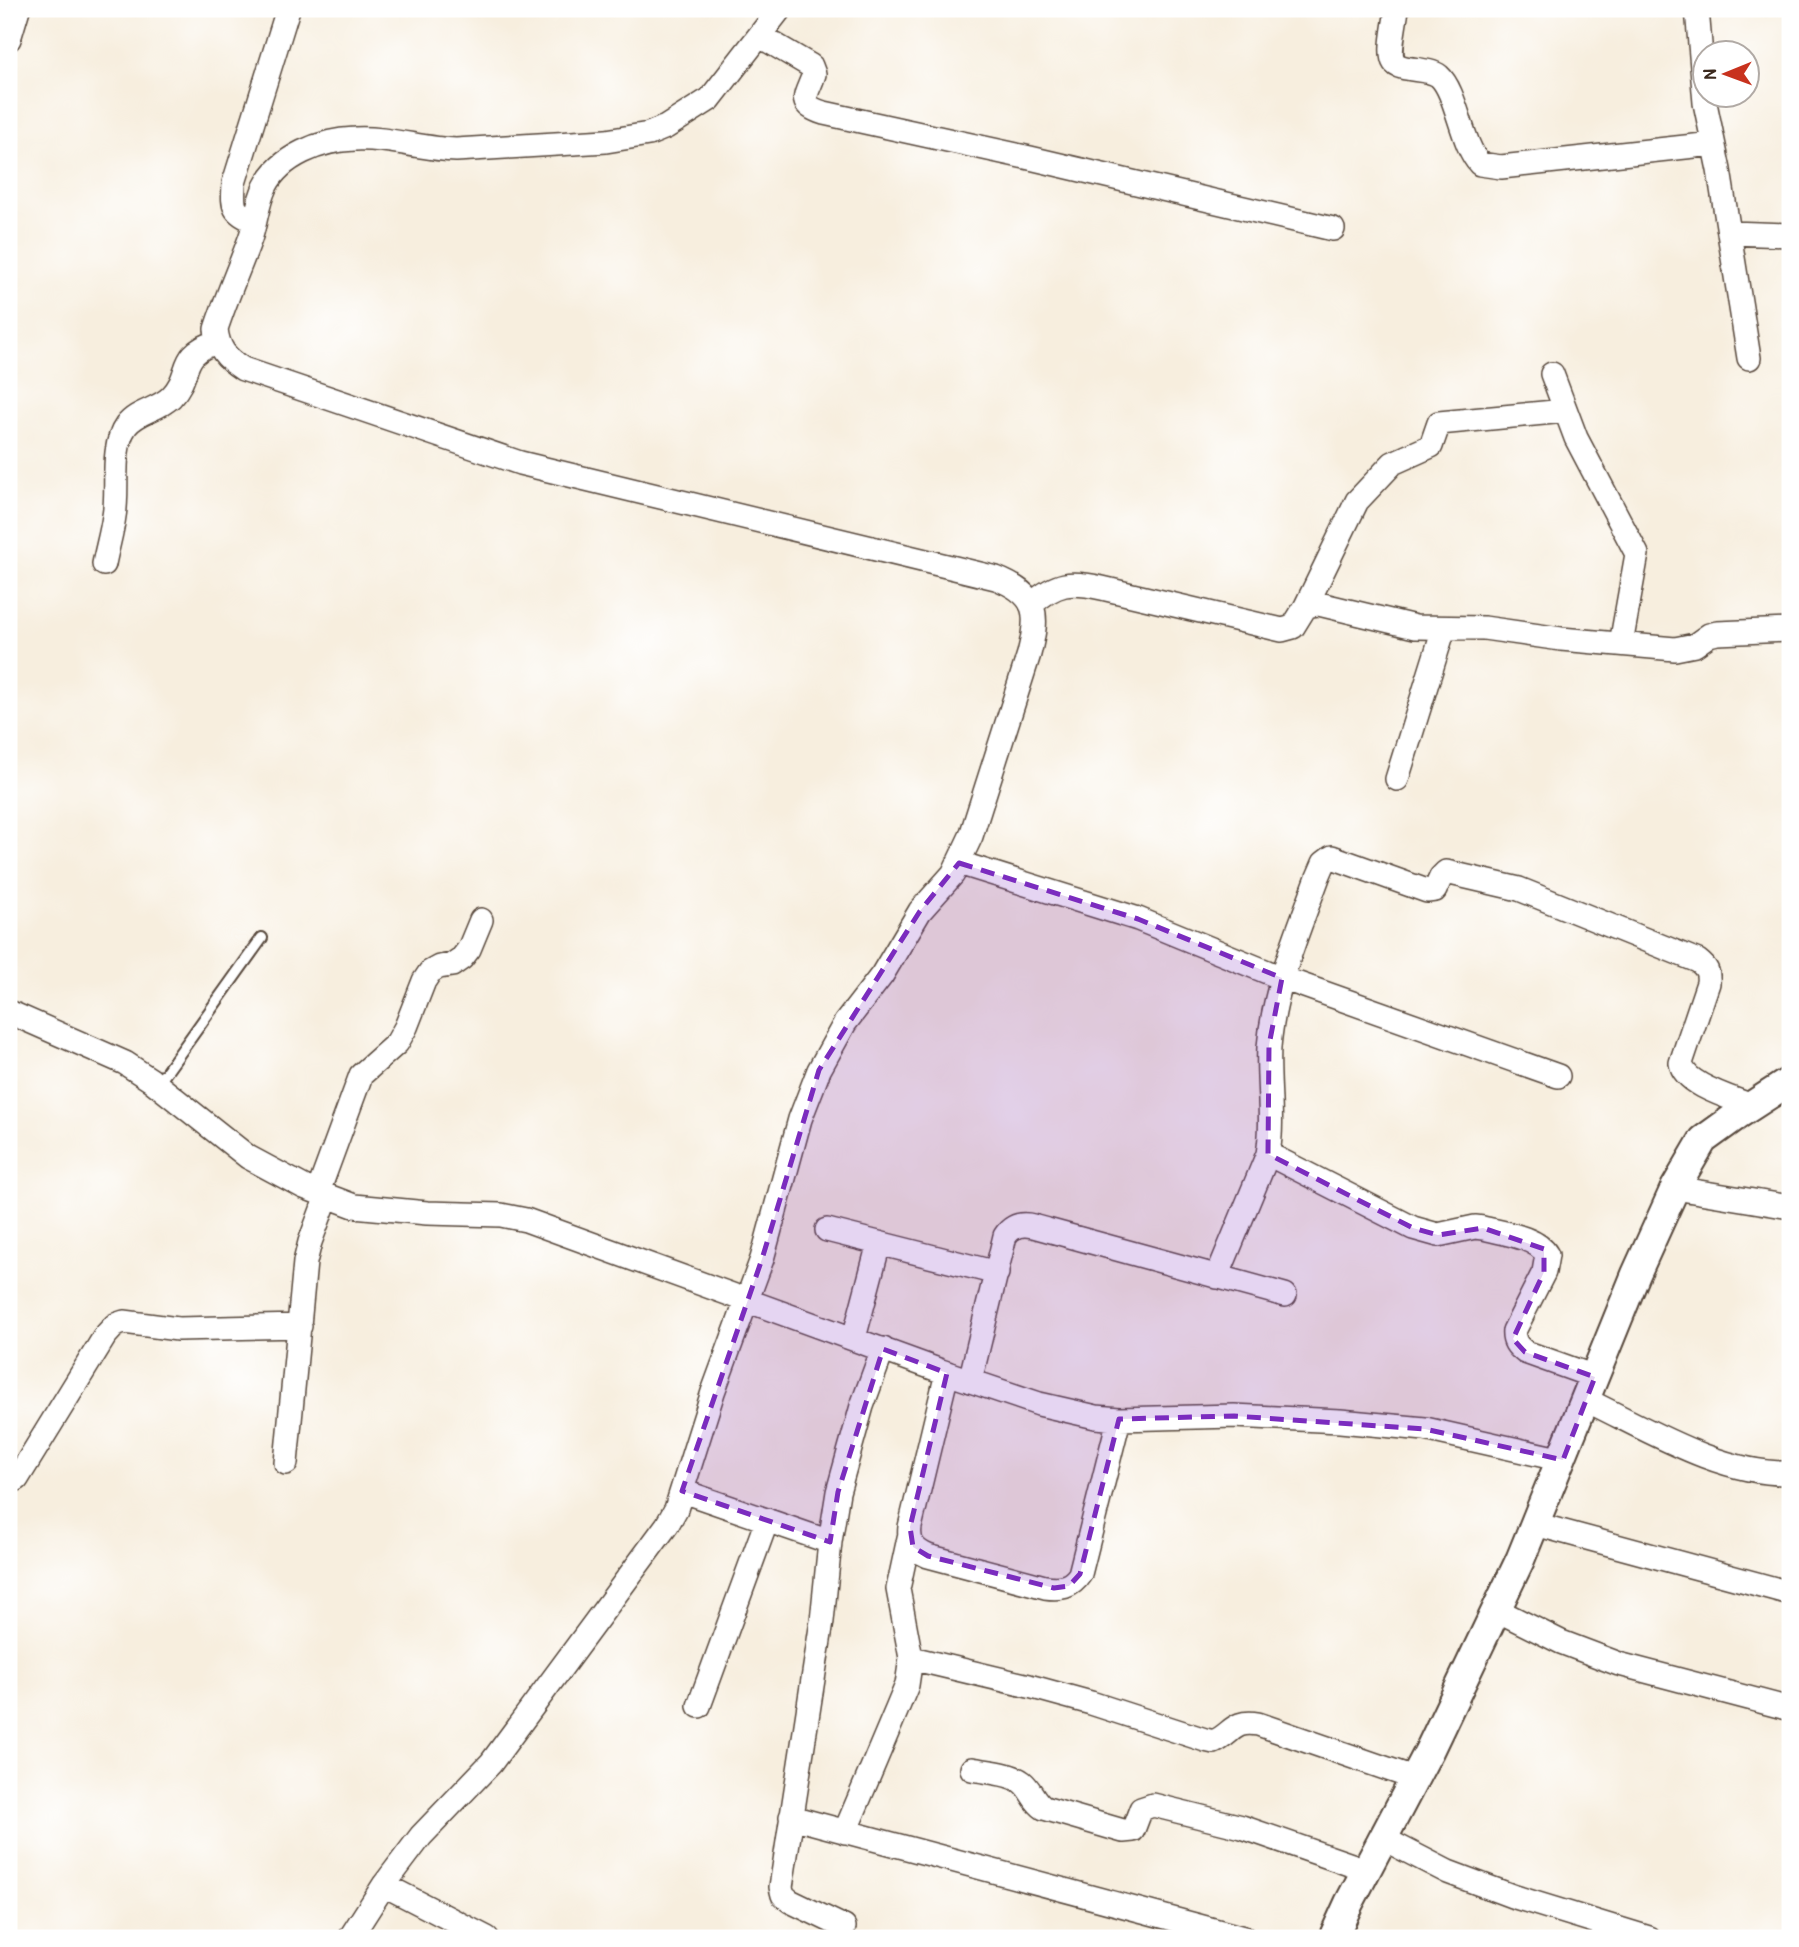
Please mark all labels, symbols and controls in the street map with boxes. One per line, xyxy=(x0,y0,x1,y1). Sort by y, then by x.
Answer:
north arrow xyxy=(1690,38,1760,108)
text: N xyxy=(1696,69,1722,80)

